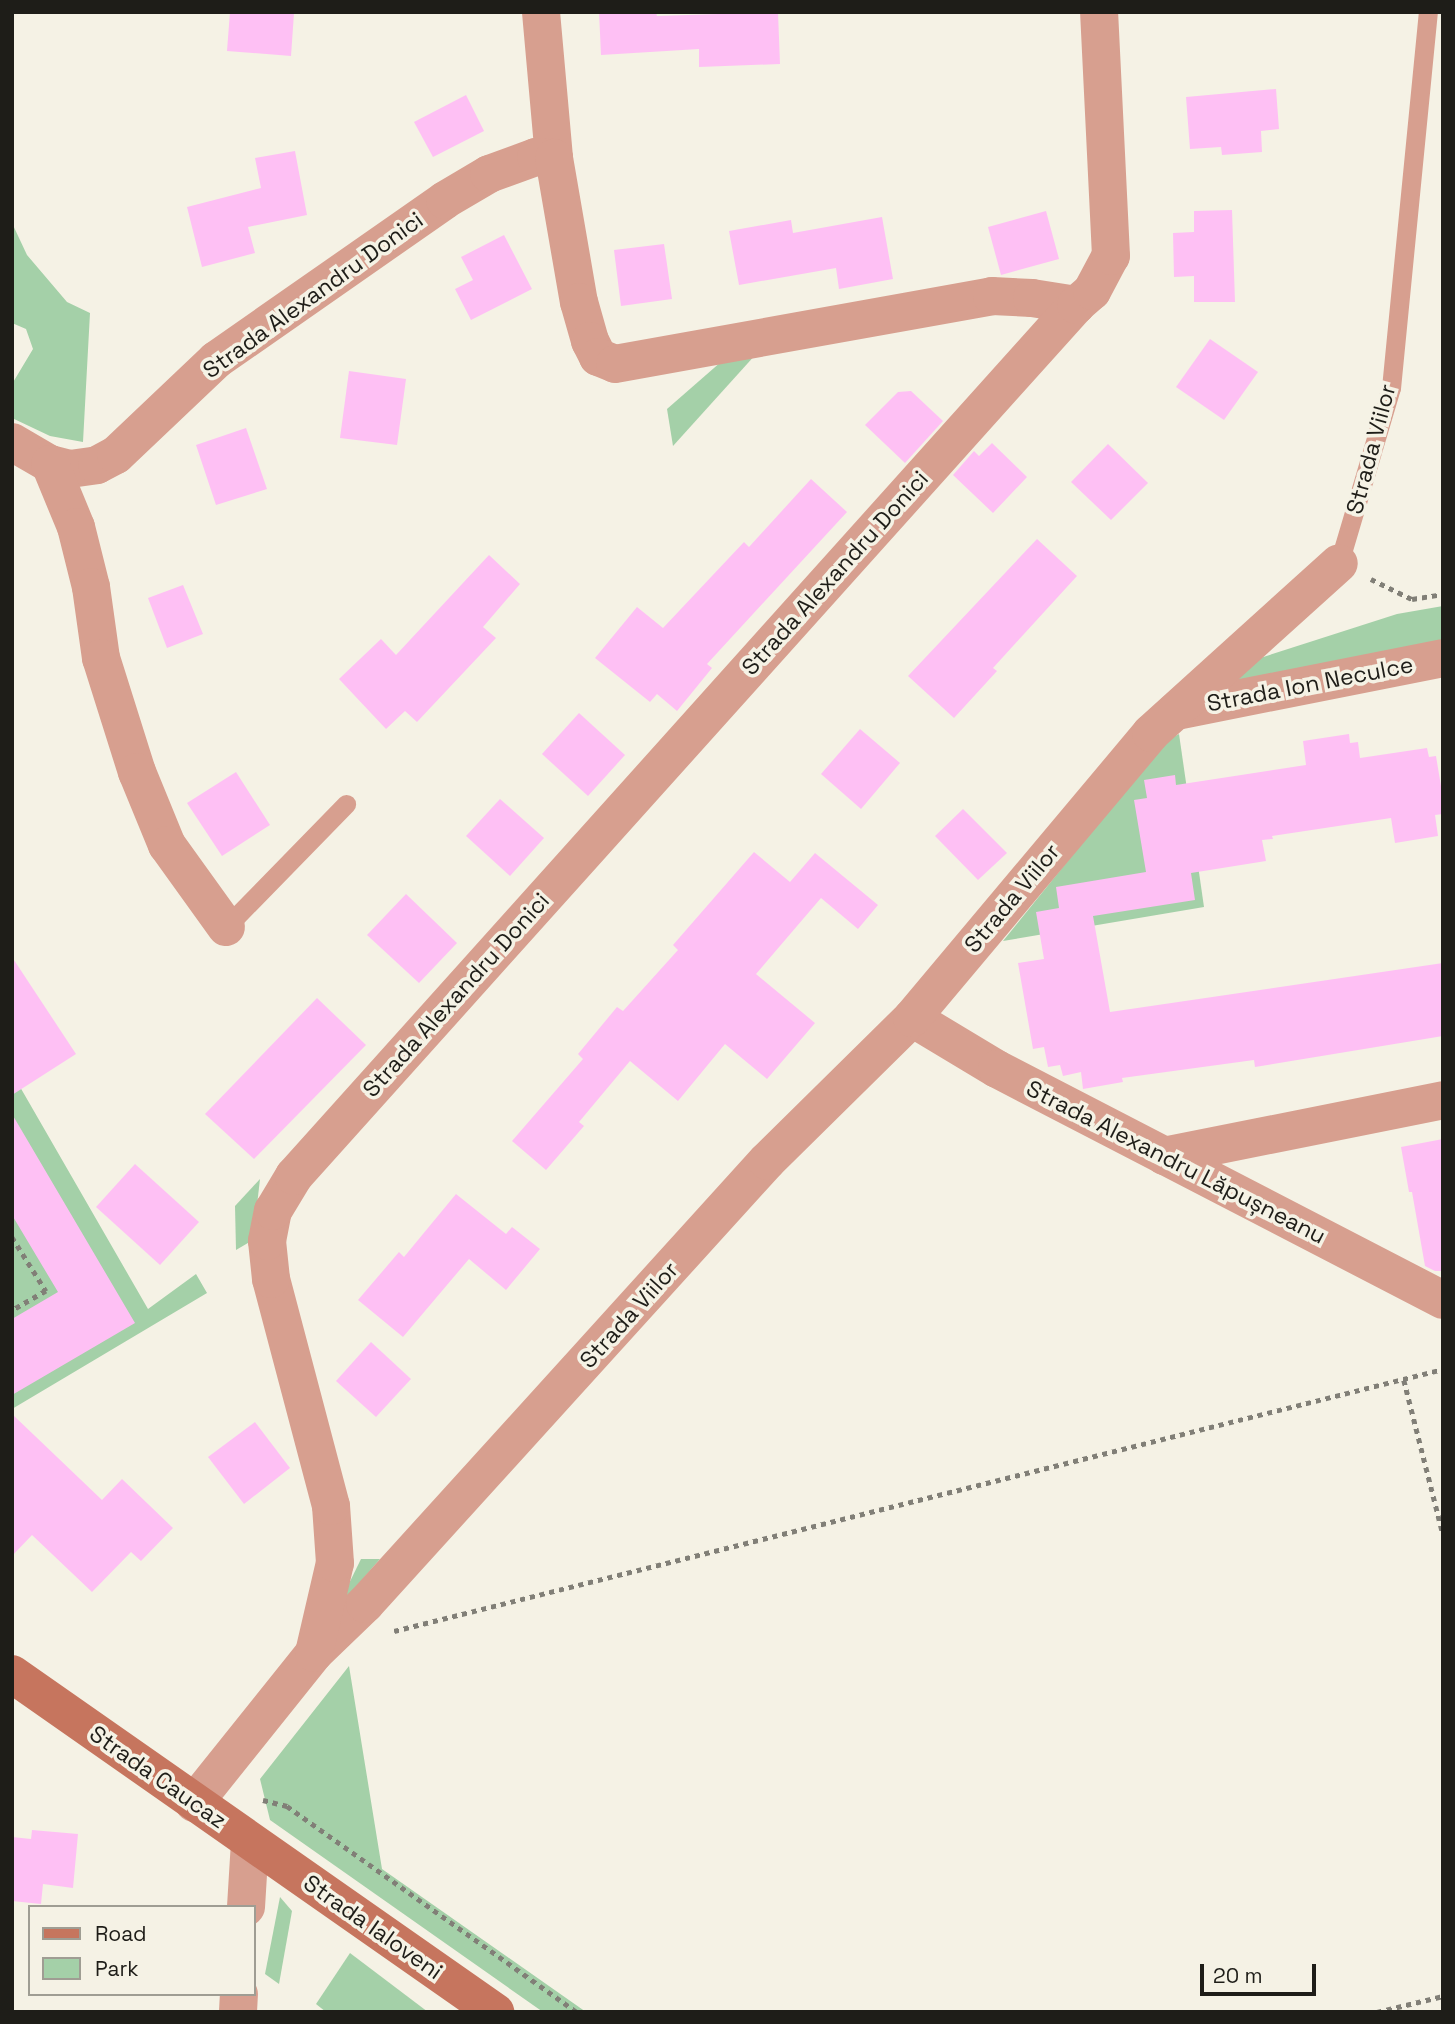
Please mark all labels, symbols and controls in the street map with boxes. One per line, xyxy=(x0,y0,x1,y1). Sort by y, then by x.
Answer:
street label: Strada Alexandru Donici xyxy=(197,206,429,384)
street label: Strada Viilor xyxy=(1340,381,1402,517)
street label: Strada Alexandru Donici xyxy=(736,465,934,681)
street label: Strada Ion Neculce xyxy=(1205,650,1415,718)
street label: Strada Viilor xyxy=(958,838,1066,958)
street label: Strada Alexandru Donici xyxy=(357,887,555,1103)
street label: Strada Alexandru Lăpușneanu xyxy=(1022,1074,1330,1250)
street label: Strada Viilor xyxy=(574,1256,684,1374)
street label: Strada Caucaz xyxy=(84,1720,232,1834)
street label: Strada Ialoveni xyxy=(298,1869,448,1985)
legend xyxy=(28,1905,256,1996)
text: Road xyxy=(95,1920,147,1947)
scale bar xyxy=(1203,1951,1318,1995)
text: Park xyxy=(95,1955,139,1982)
text: 20 m xyxy=(1213,1962,1263,1989)

